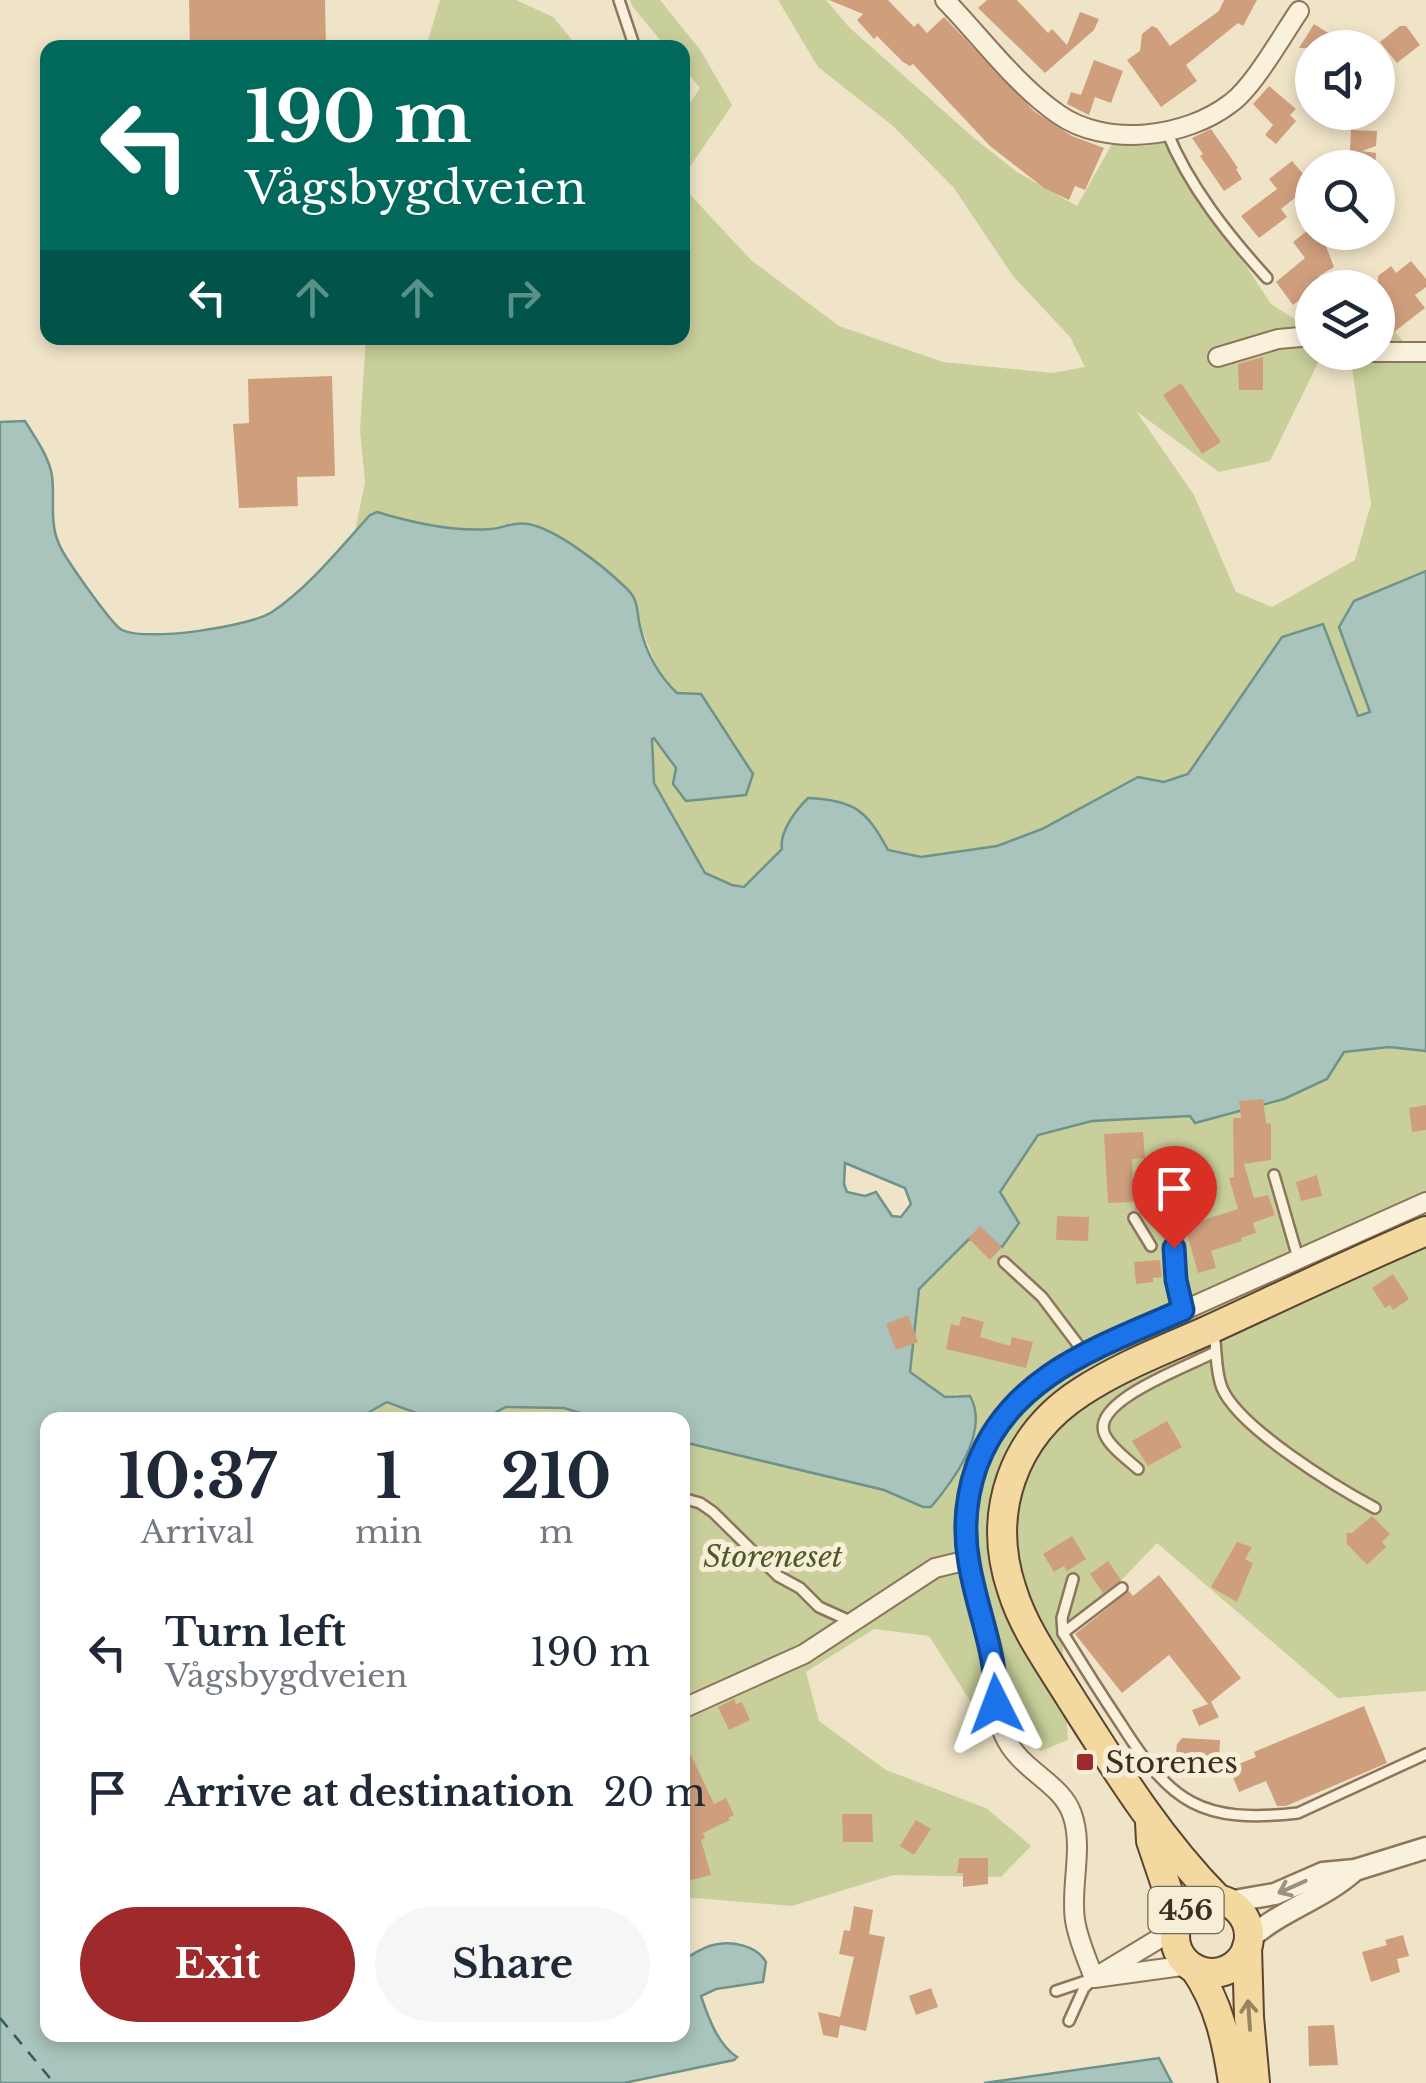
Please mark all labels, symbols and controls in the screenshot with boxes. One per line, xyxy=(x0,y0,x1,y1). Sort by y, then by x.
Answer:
map controls xyxy=(1295,30,1395,370)
button: sound xyxy=(1295,30,1395,130)
text: 190 m xyxy=(245,74,472,161)
icon: left xyxy=(80,80,210,210)
button: search xyxy=(1295,150,1395,250)
text: Vågsbygdveien xyxy=(245,160,586,216)
icon: left xyxy=(180,270,235,325)
icon: ahead xyxy=(285,270,340,325)
icon: ahead xyxy=(390,270,445,325)
icon: right xyxy=(495,270,550,325)
button: layers xyxy=(1295,270,1395,370)
pin xyxy=(1132,1146,1217,1249)
icon: arrive xyxy=(1147,1161,1202,1216)
text: 10:37 xyxy=(119,1440,276,1514)
text: 1 xyxy=(375,1440,402,1514)
text: 210 xyxy=(501,1440,611,1514)
text: Arrival xyxy=(141,1512,254,1552)
text: min xyxy=(355,1512,422,1552)
text: m xyxy=(539,1512,573,1552)
park label: Storeneset xyxy=(703,1538,843,1575)
text: Turn left xyxy=(165,1609,346,1656)
icon: left xyxy=(80,1625,135,1680)
text: 190 m xyxy=(530,1629,650,1676)
position arrow xyxy=(944,1652,1048,1756)
text: Vågsbygdveien xyxy=(165,1656,408,1696)
place label: Storenes xyxy=(1105,1744,1238,1781)
marker: Storenes xyxy=(1074,1751,1096,1773)
icon: arrive xyxy=(80,1765,135,1820)
text: Arrive at destination xyxy=(165,1769,574,1816)
text: 20 m xyxy=(604,1769,706,1816)
one-way arrow xyxy=(1277,1879,1308,1897)
road number: 456 xyxy=(1148,1887,1224,1933)
button: Exit xyxy=(80,1907,355,2022)
button: Share xyxy=(375,1907,650,2022)
one-way arrow xyxy=(1240,2000,1259,2032)

